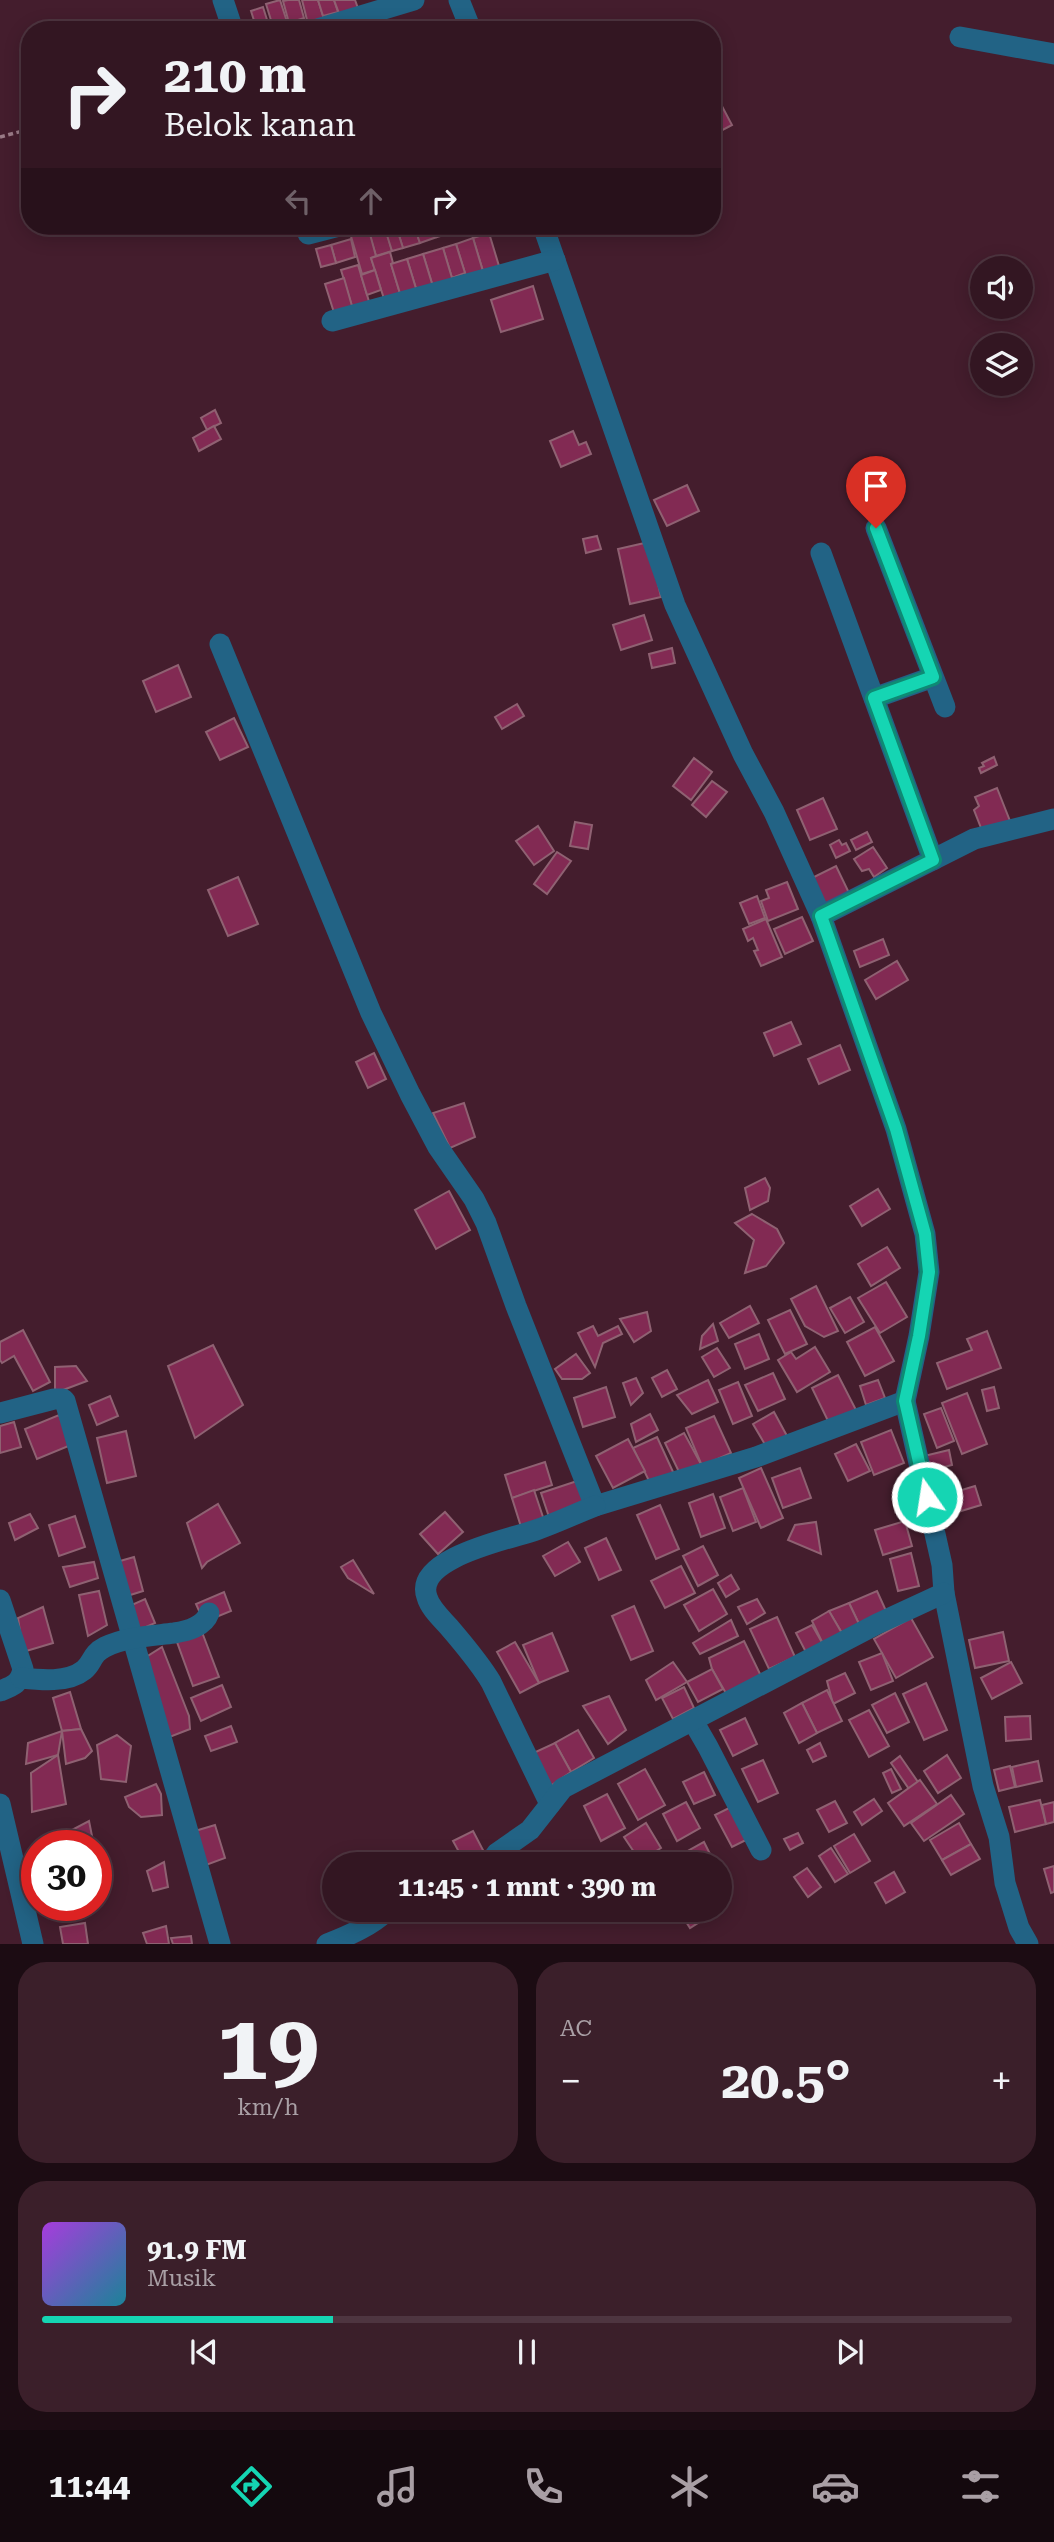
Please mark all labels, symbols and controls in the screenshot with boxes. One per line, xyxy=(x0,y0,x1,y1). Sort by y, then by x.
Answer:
text: 210 m xyxy=(164,47,306,104)
icon: right xyxy=(49,49,140,140)
text: Belok kanan xyxy=(164,106,356,144)
icon: left xyxy=(279,182,317,220)
icon: ahead xyxy=(352,182,390,220)
icon: right xyxy=(425,182,463,220)
map controls xyxy=(970,256,1033,396)
button: sound xyxy=(970,256,1033,319)
button: layers xyxy=(970,333,1033,396)
pin xyxy=(846,456,906,528)
icon: arrive xyxy=(857,467,895,505)
position arrow xyxy=(890,1460,964,1534)
speed limit sign: 30 xyxy=(21,1830,112,1921)
text: 11:45 · 1 mnt · 390 m xyxy=(398,1872,656,1902)
text: 19 xyxy=(217,1995,319,2101)
text: AC xyxy=(560,2015,592,2042)
text: 20.5° xyxy=(721,2050,851,2111)
text: − xyxy=(560,2059,581,2103)
text: + xyxy=(991,2059,1012,2103)
text: km/h xyxy=(237,2094,299,2121)
text: 91.9 FM xyxy=(147,2235,247,2265)
text: Musik xyxy=(147,2265,216,2292)
icon: previous xyxy=(185,2333,223,2371)
icon: pause xyxy=(508,2333,546,2371)
icon: next xyxy=(831,2333,869,2371)
icon: directions xyxy=(227,2462,276,2511)
icon: music xyxy=(373,2462,422,2511)
icon: phone xyxy=(519,2462,568,2511)
icon: climate xyxy=(665,2462,714,2511)
icon: car xyxy=(811,2462,860,2511)
icon: filters xyxy=(956,2462,1005,2511)
text: 11:44 xyxy=(48,2467,130,2505)

